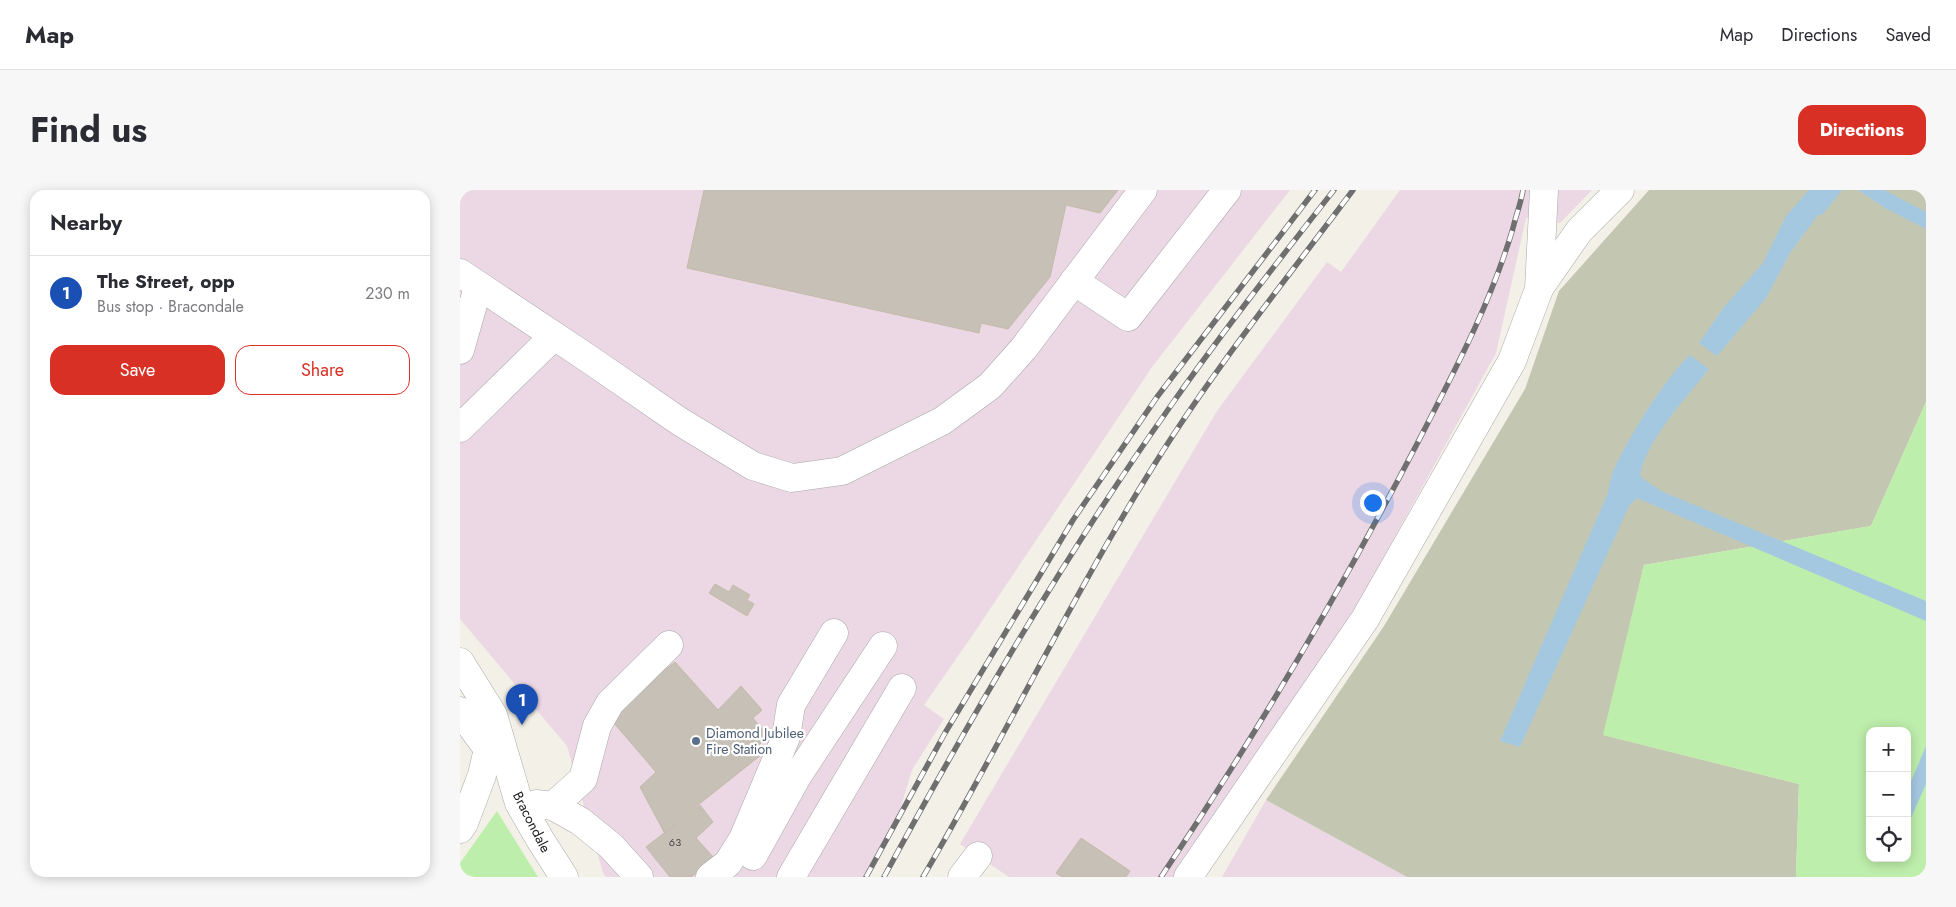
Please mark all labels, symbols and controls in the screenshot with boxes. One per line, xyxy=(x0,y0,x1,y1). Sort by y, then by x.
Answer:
text: Map xyxy=(25,17,74,52)
text: Map xyxy=(1720,22,1753,48)
text: Directions xyxy=(1781,22,1857,48)
text: Saved xyxy=(1885,22,1931,48)
text: Find us xyxy=(30,105,147,155)
button: Directions xyxy=(1798,105,1926,155)
text: Nearby xyxy=(50,208,122,238)
text: The Street, opp xyxy=(97,268,235,295)
text: 1 xyxy=(62,282,70,305)
text: 230 m xyxy=(365,282,410,305)
text: Bus stop · Bracondale xyxy=(97,295,244,318)
button: Save xyxy=(50,345,225,395)
button: Share xyxy=(235,345,410,395)
your location xyxy=(1360,490,1386,516)
pin: 1 xyxy=(506,684,538,725)
place label: Diamond Jubilee Fire Station xyxy=(706,723,804,759)
map controls xyxy=(1866,727,1911,862)
button: + xyxy=(1866,727,1911,772)
marker: Diamond Jubilee Fire Station xyxy=(690,735,702,747)
button: − xyxy=(1866,772,1911,817)
street label: Bracondale xyxy=(508,788,556,856)
button: locate xyxy=(1866,817,1911,862)
house number: 63 xyxy=(669,834,681,850)

